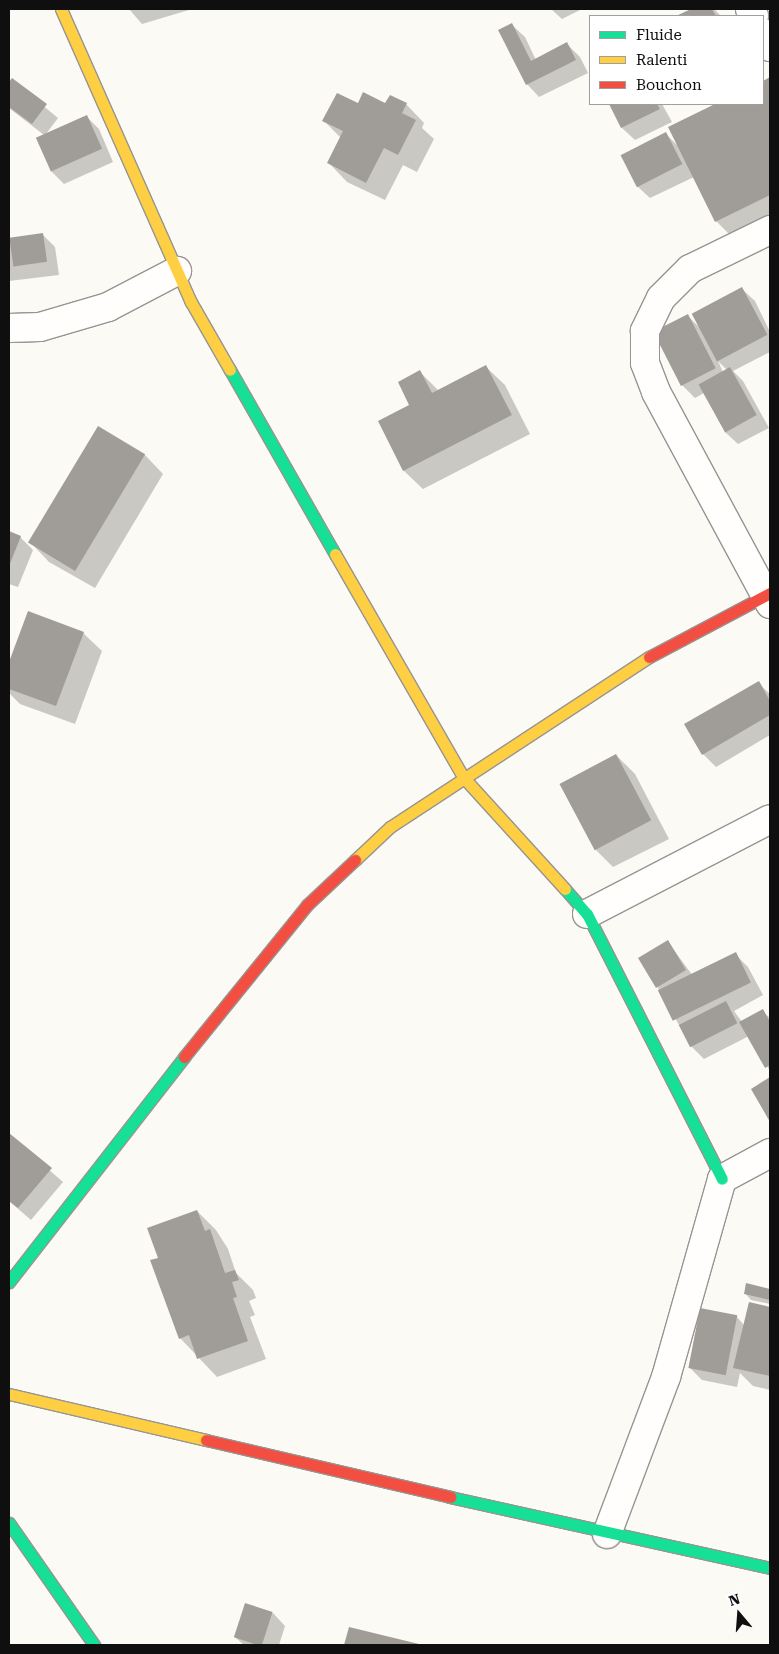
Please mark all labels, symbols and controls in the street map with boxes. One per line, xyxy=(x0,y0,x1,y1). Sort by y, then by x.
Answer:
legend xyxy=(589,15,764,105)
text: Fluide xyxy=(636,26,682,44)
text: Ralenti xyxy=(636,51,687,69)
text: Bouchon xyxy=(636,76,702,94)
north arrow xyxy=(714,1589,764,1639)
text: N xyxy=(727,1590,742,1609)

